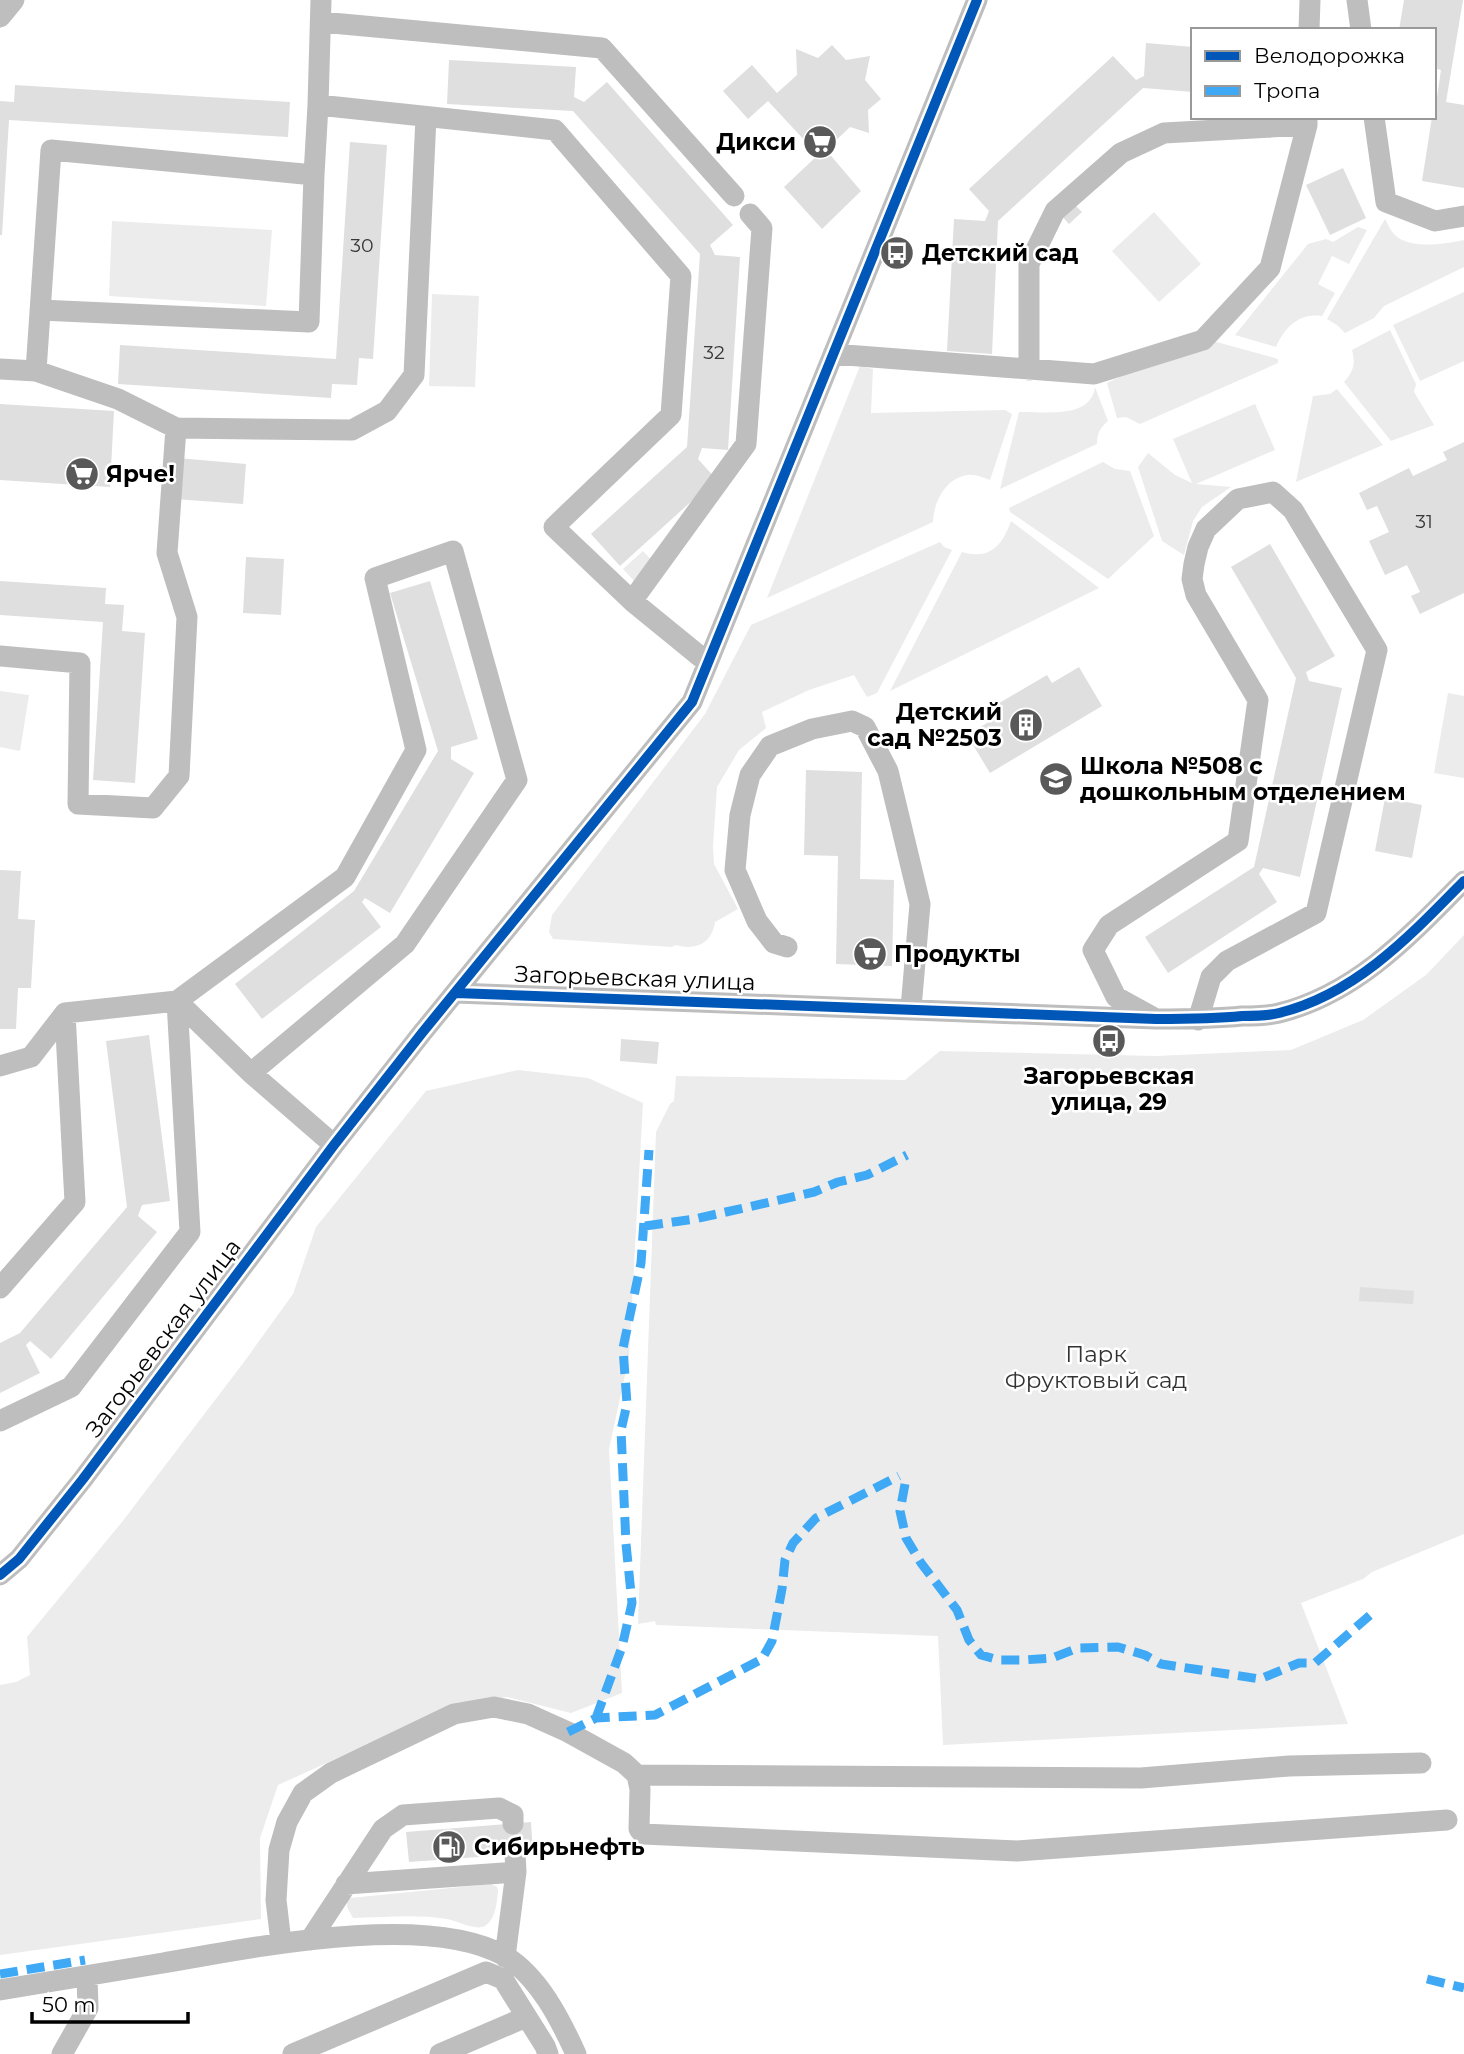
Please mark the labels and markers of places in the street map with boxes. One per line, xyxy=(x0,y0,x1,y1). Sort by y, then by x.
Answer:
supermarket icon: Дикси xyxy=(801,123,839,161)
place label: Дикси xyxy=(716,128,796,156)
bus stop icon: Детский сад xyxy=(878,234,916,272)
place label: Детский сад xyxy=(922,239,1078,267)
supermarket icon: Ярче! xyxy=(63,455,101,493)
place label: Ярче! xyxy=(106,460,175,488)
place label: Детский сад №2503 xyxy=(867,698,1002,752)
building icon: Детский сад №2503 xyxy=(1007,706,1045,744)
place label: Школа №508 с дошкольным отделением xyxy=(1080,752,1406,806)
school or university icon: Школа №508 с дошкольным отделением xyxy=(1037,760,1075,798)
supermarket icon: Продукты xyxy=(851,935,889,973)
place label: Продукты xyxy=(894,940,1020,968)
bus stop icon: Загорьевская улица, 29 xyxy=(1090,1022,1128,1060)
place label: Загорьевская улица, 29 xyxy=(1023,1062,1194,1116)
fuel station icon: Сибирьнефть xyxy=(430,1828,468,1866)
place label: Сибирьнефть xyxy=(474,1833,645,1861)

